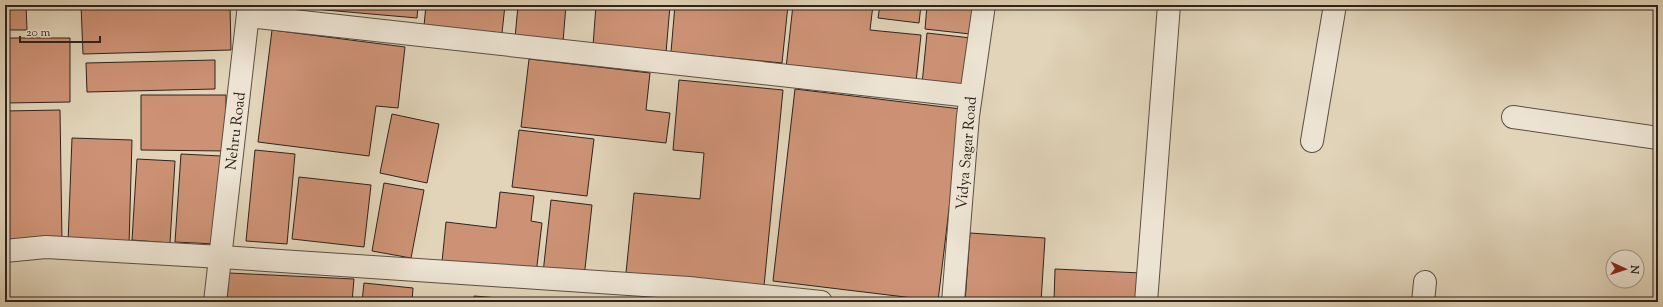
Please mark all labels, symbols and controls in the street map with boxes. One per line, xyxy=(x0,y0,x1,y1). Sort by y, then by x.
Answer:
scale bar xyxy=(20,18,100,44)
text: 20 m xyxy=(26,24,51,42)
street label: Nehru Road xyxy=(221,90,252,171)
street label: Vidya Sagar Road xyxy=(952,95,983,211)
north arrow xyxy=(1605,249,1645,289)
text: N xyxy=(1626,264,1642,274)

